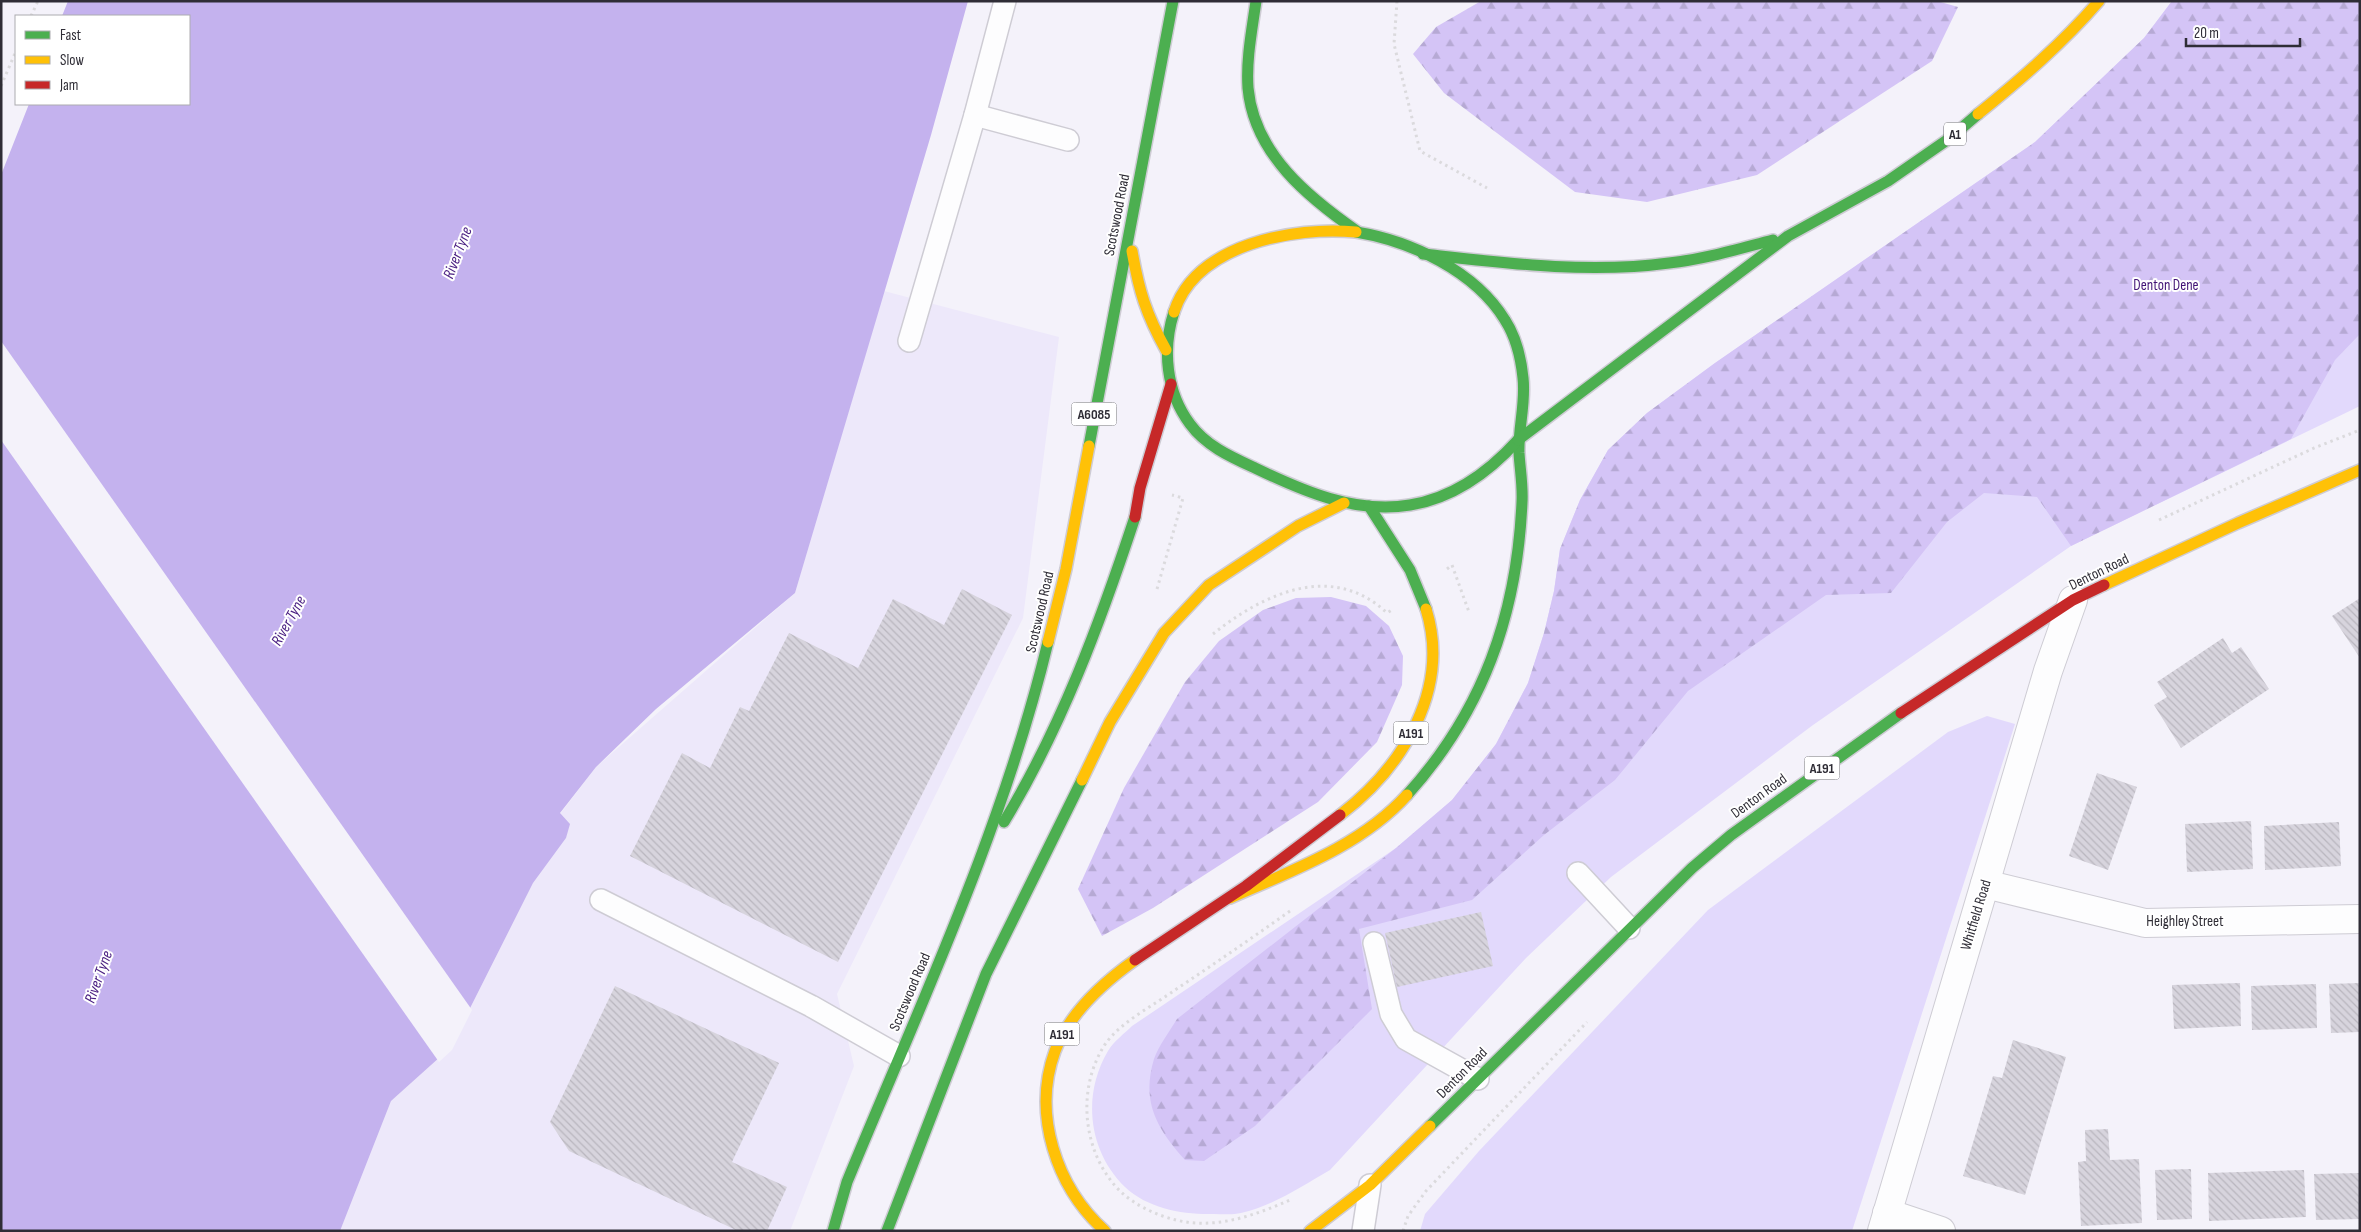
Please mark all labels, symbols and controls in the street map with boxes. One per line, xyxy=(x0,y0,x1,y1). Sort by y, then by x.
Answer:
legend xyxy=(15,15,190,105)
scale bar xyxy=(2186,15,2300,47)
text: 20 m xyxy=(2194,24,2219,43)
text: Fast xyxy=(60,26,82,45)
text: Slow xyxy=(60,51,84,70)
text: Jam xyxy=(59,76,78,95)
road number: A1 xyxy=(1944,122,1966,146)
street label: Scotswood Road xyxy=(1100,173,1134,257)
water label: River Tyne xyxy=(439,224,477,282)
park label: Denton Dene xyxy=(2133,276,2199,295)
road number: A6085 xyxy=(1072,402,1116,426)
street label: Denton Road xyxy=(2066,549,2132,595)
street label: Scotswood Road xyxy=(1021,569,1059,655)
water label: River Tyne xyxy=(268,593,310,649)
road number: A191 xyxy=(1394,721,1428,744)
road number: A191 xyxy=(1804,756,1840,780)
street label: Denton Road xyxy=(1727,769,1791,823)
street label: Whitfield Road xyxy=(1956,878,1996,952)
street label: Heighley Street xyxy=(2146,912,2224,931)
water label: River Tyne xyxy=(81,948,117,1006)
street label: Scotswood Road xyxy=(885,950,935,1034)
road number: A191 xyxy=(1044,1022,1080,1046)
street label: Denton Road xyxy=(1433,1044,1491,1102)

